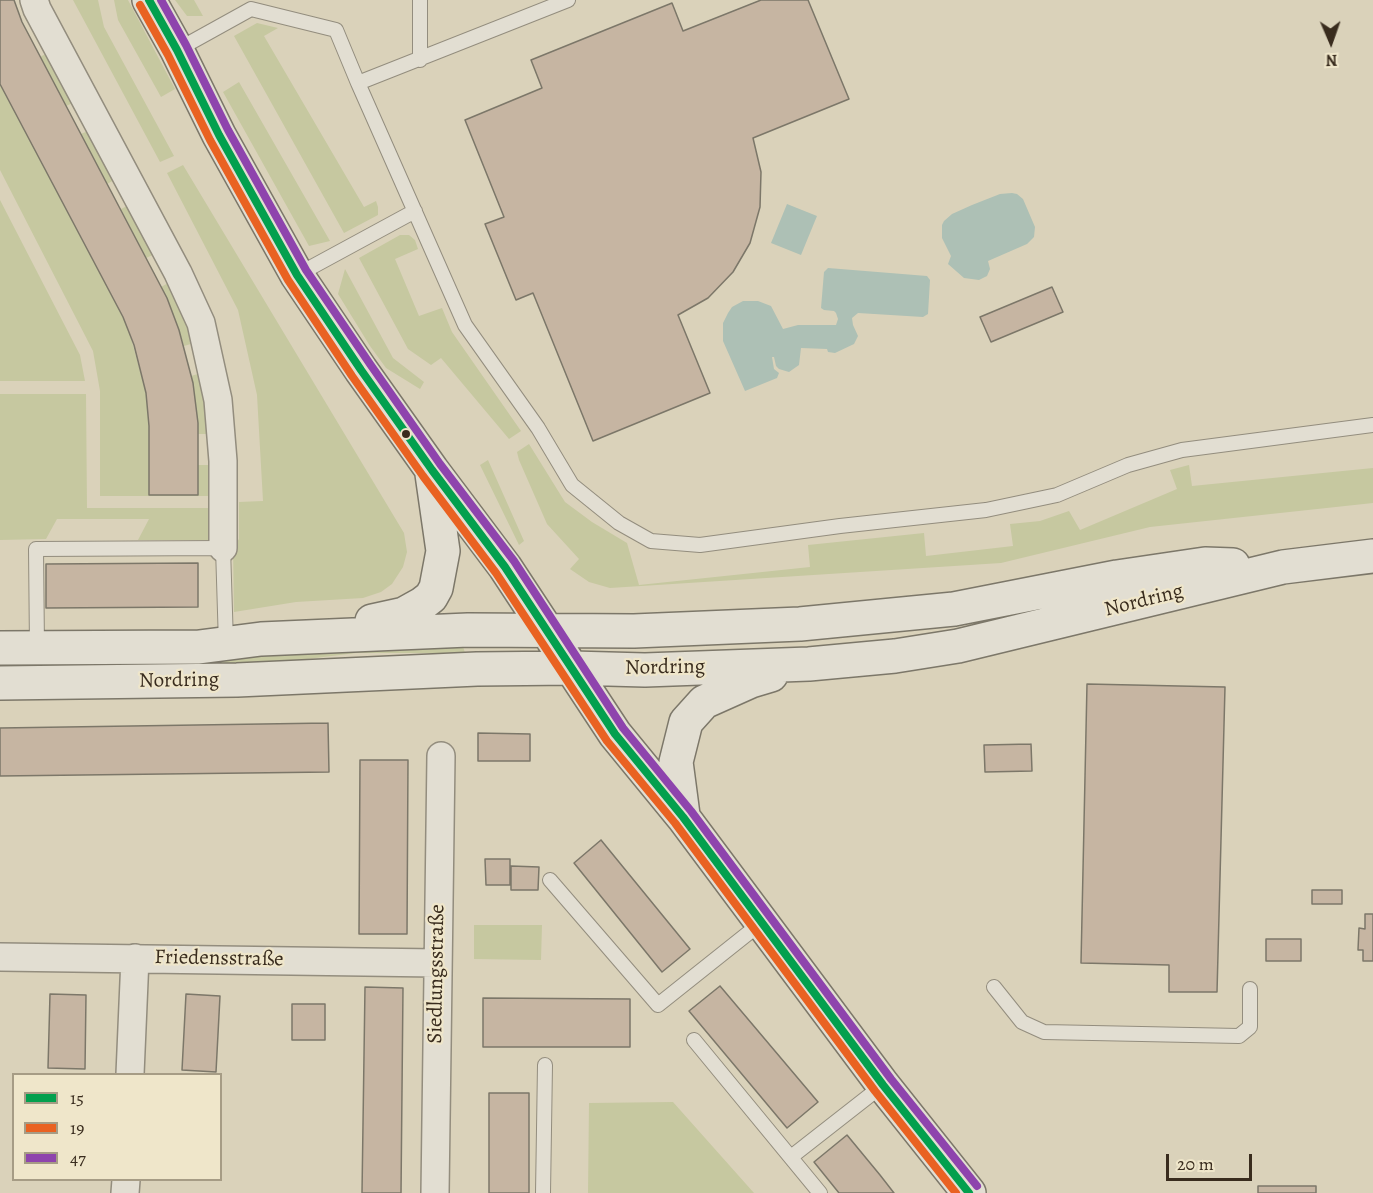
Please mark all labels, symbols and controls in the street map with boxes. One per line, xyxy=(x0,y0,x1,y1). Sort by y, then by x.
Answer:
north arrow xyxy=(1301,12,1361,72)
text: N xyxy=(1325,49,1338,71)
unlabelled marker xyxy=(400,428,412,440)
street label: Nordring xyxy=(1102,579,1186,623)
street label: Nordring xyxy=(625,655,705,681)
street label: Nordring xyxy=(139,668,219,694)
street label: Siedlungsstraße xyxy=(423,904,451,1044)
street label: Friedensstraße xyxy=(154,945,284,973)
legend xyxy=(12,1073,222,1181)
text: 15 xyxy=(70,1086,84,1110)
text: 19 xyxy=(70,1116,84,1140)
scale bar xyxy=(1169,1142,1254,1180)
text: 47 xyxy=(70,1146,86,1170)
text: 20 m xyxy=(1177,1152,1214,1176)

